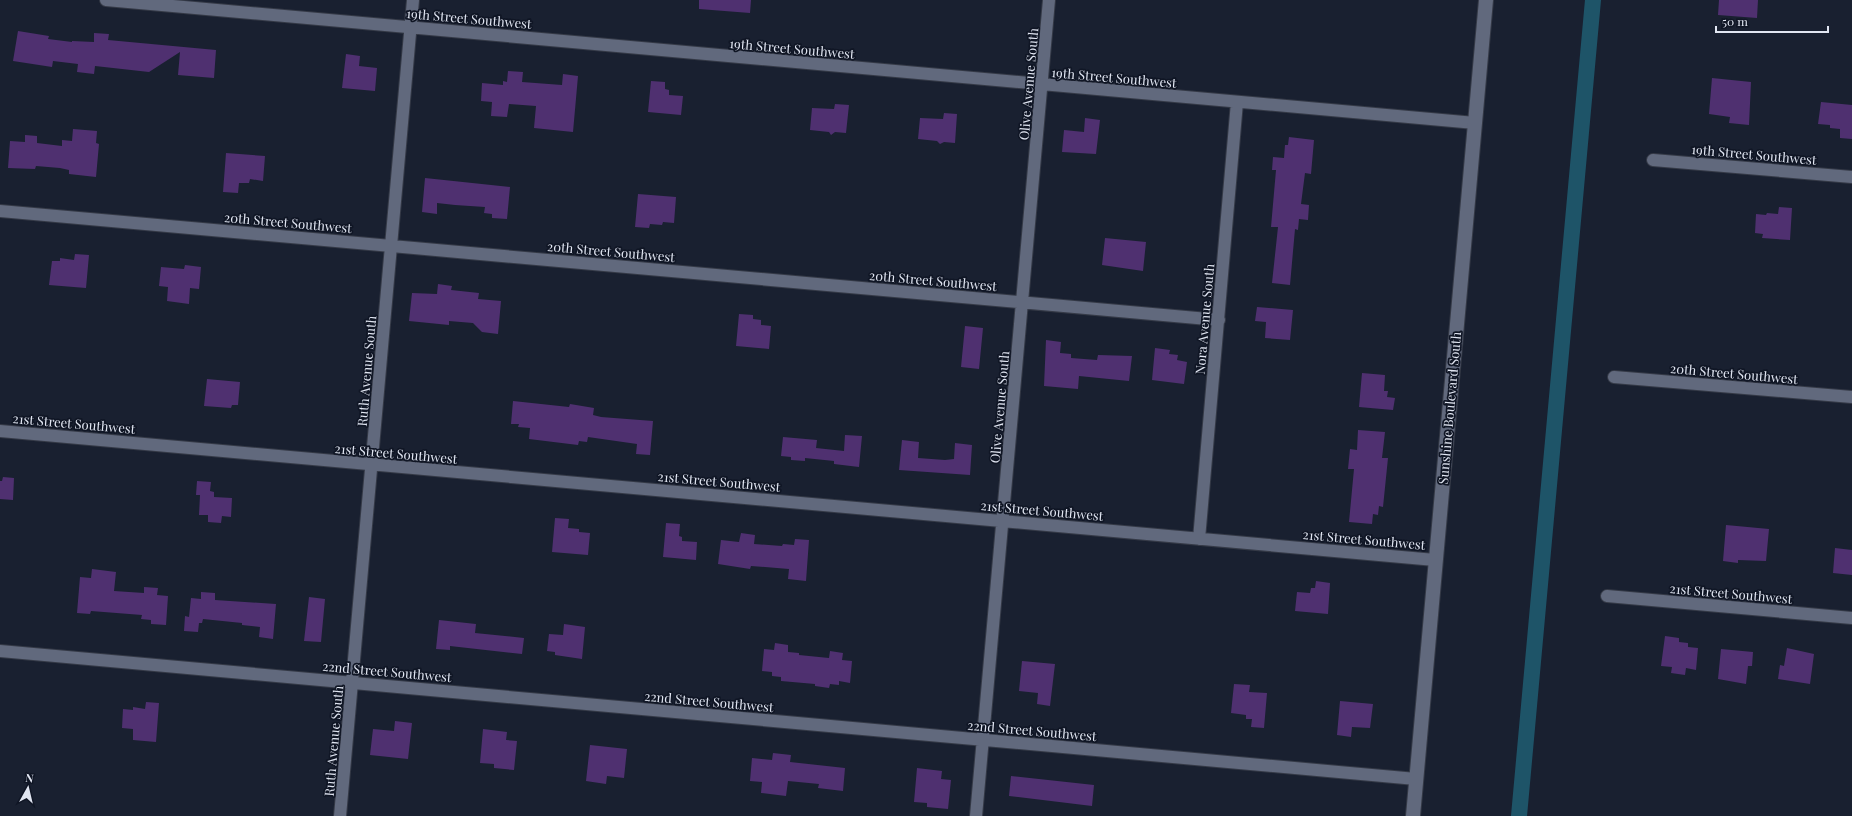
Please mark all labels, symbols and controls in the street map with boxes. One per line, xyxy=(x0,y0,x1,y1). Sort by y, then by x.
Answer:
street label: 19th Street Southwest xyxy=(406,4,533,32)
scale bar xyxy=(1716,8,1828,34)
text: 50 m xyxy=(1722,13,1748,29)
street label: Olive Avenue South xyxy=(1015,27,1041,141)
street label: 19th Street Southwest xyxy=(729,34,856,62)
street label: 19th Street Southwest xyxy=(1051,63,1178,91)
street label: 19th Street Southwest xyxy=(1691,140,1818,168)
street label: 20th Street Southwest xyxy=(223,208,353,236)
street label: 20th Street Southwest xyxy=(546,237,676,265)
street label: Nora Avenue South xyxy=(1191,263,1217,375)
street label: 20th Street Southwest xyxy=(868,266,998,294)
street label: Ruth Avenue South xyxy=(353,315,379,427)
street label: Sunshine Boulevard South xyxy=(1434,331,1464,485)
street label: Olive Avenue South xyxy=(986,350,1012,464)
street label: 20th Street Southwest xyxy=(1669,359,1799,387)
street label: 21st Street Southwest xyxy=(12,409,136,437)
street label: 21st Street Southwest xyxy=(334,439,458,467)
street label: 21st Street Southwest xyxy=(657,467,781,495)
street label: 21st Street Southwest xyxy=(980,496,1104,524)
street label: 21st Street Southwest xyxy=(1302,525,1426,553)
street label: 21st Street Southwest xyxy=(1669,579,1793,607)
street label: 22nd Street Southwest xyxy=(322,657,453,685)
street label: Ruth Avenue South xyxy=(320,685,346,797)
street label: 22nd Street Southwest xyxy=(644,687,775,715)
street label: 22nd Street Southwest xyxy=(967,716,1098,744)
north arrow xyxy=(8,768,48,808)
text: N xyxy=(24,770,34,786)

